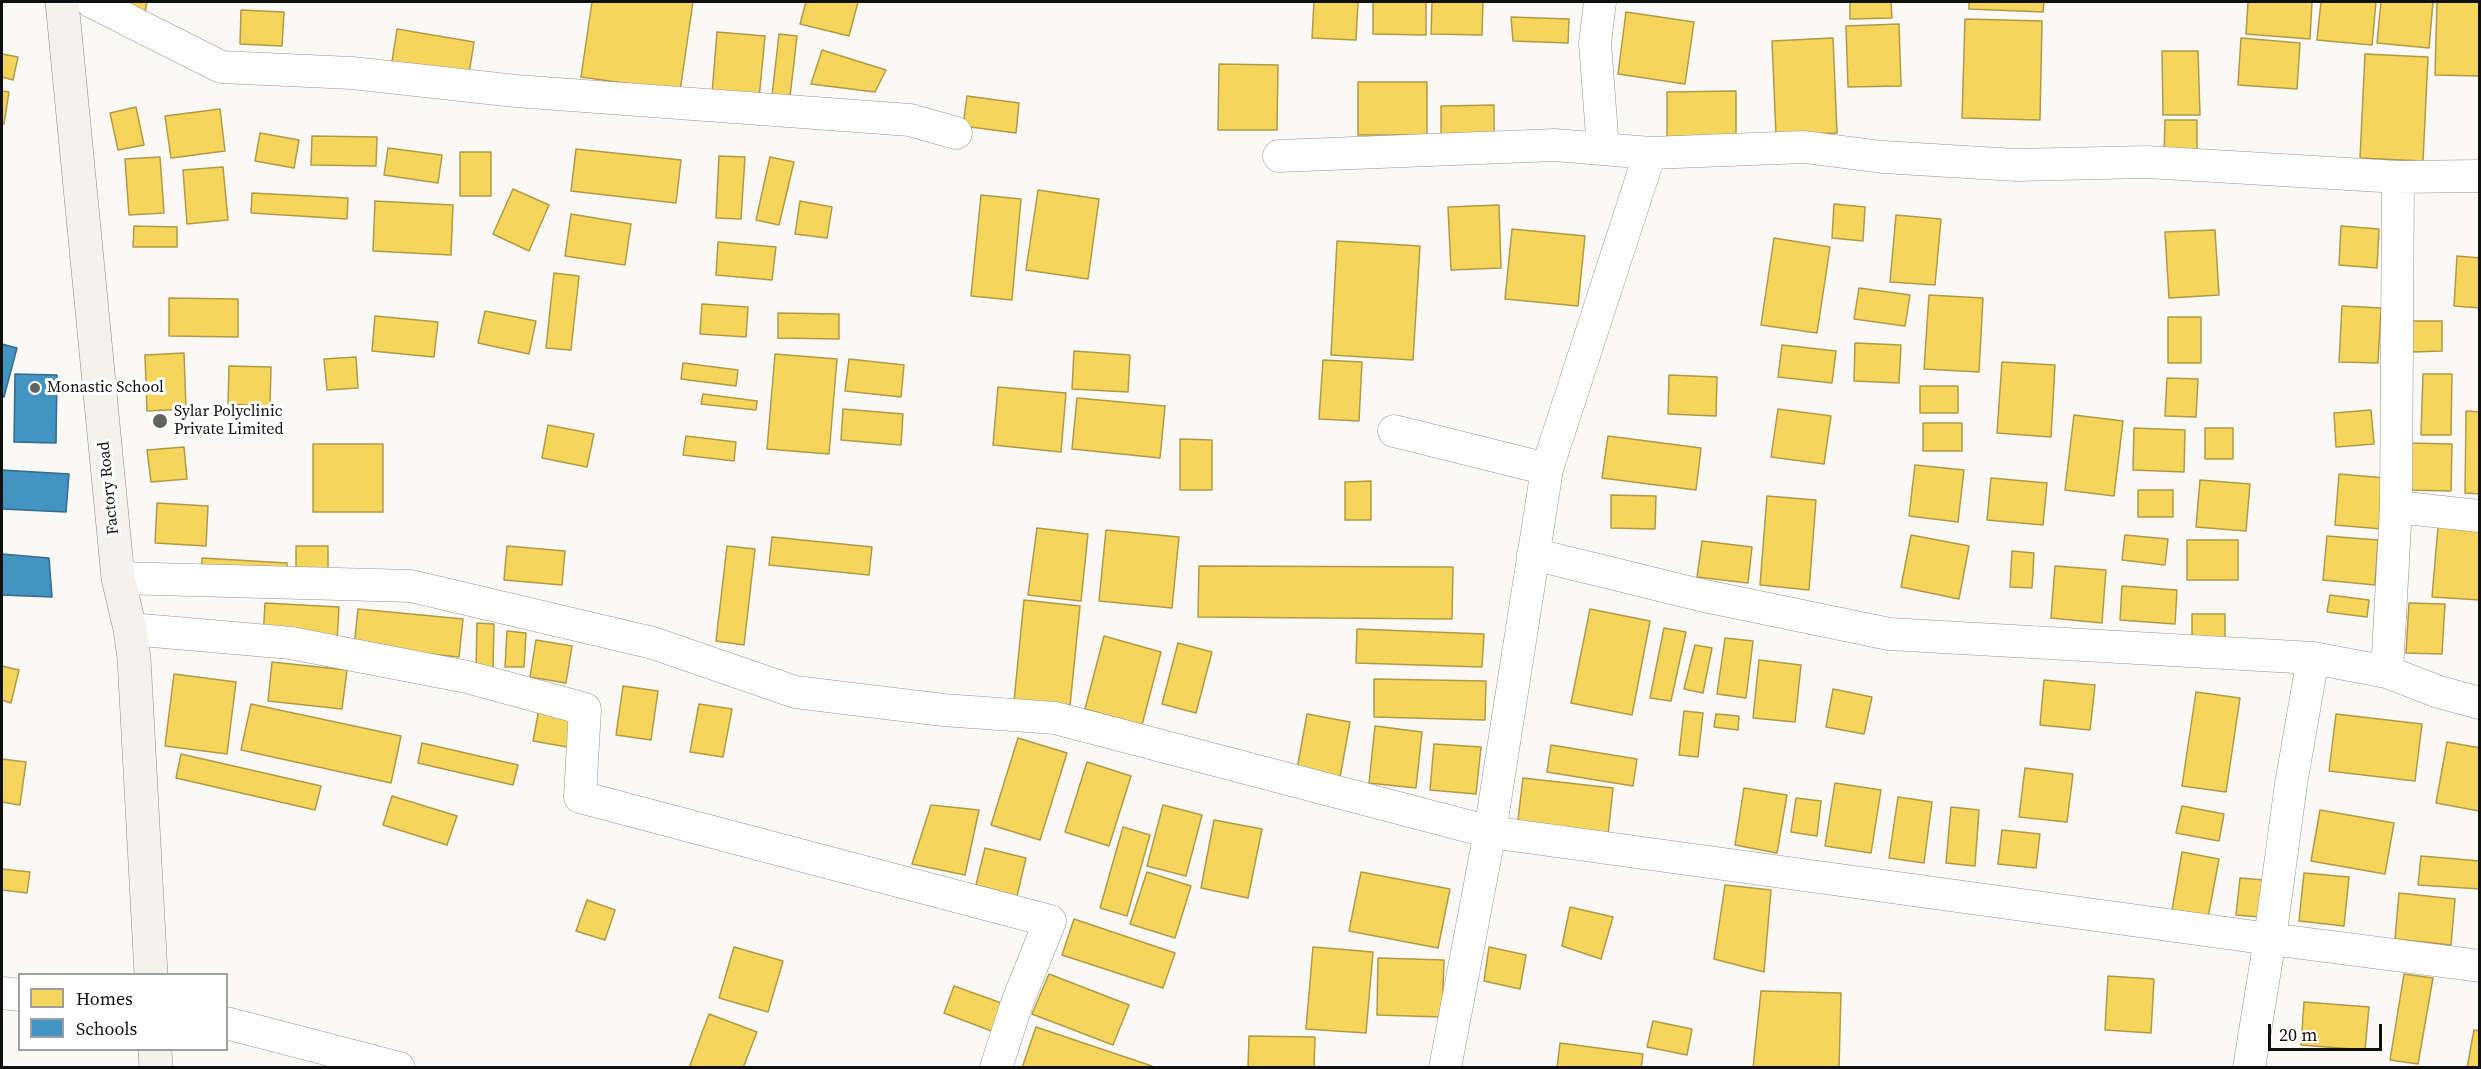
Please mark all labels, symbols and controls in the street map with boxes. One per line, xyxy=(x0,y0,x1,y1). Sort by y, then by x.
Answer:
place label: Monastic School xyxy=(47,378,164,398)
marker: Monastic School xyxy=(28,381,42,395)
place label: Sylar Polyclinic Private Limited xyxy=(174,402,284,440)
marker: Sylar Polyclinic Private Limited xyxy=(151,412,169,430)
street label: Factory Road xyxy=(95,440,123,536)
legend xyxy=(18,973,228,1051)
text: Homes xyxy=(76,986,133,1011)
scale bar xyxy=(2271,1012,2385,1050)
text: Schools xyxy=(76,1016,137,1041)
text: 20 m xyxy=(2279,1022,2317,1047)

